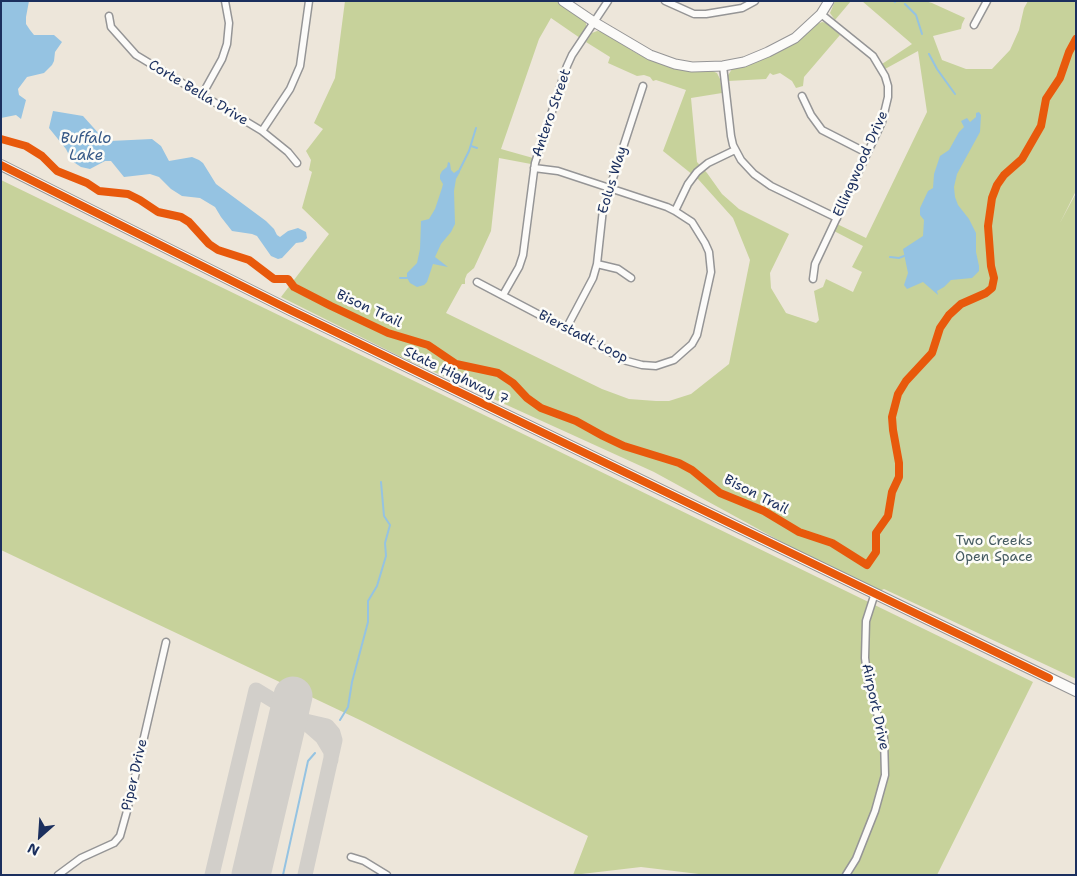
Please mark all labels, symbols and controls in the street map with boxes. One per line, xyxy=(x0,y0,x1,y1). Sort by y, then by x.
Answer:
street label: Corte Bella Drive xyxy=(145,57,251,129)
street label: Antero Street xyxy=(529,67,575,159)
street label: Ellingwood Drive xyxy=(830,108,892,220)
water label: Buffalo Lake xyxy=(61,130,111,165)
street label: Eolus Way xyxy=(595,144,631,216)
street label: Bison Trail xyxy=(334,287,404,331)
street label: Bierstadt Loop xyxy=(535,307,631,367)
street label: State Highway 7 xyxy=(401,343,511,409)
street label: Bison Trail xyxy=(721,472,791,518)
park label: Two Creeks Open Space xyxy=(955,533,1033,566)
street label: Airport Drive xyxy=(858,662,892,752)
street label: Piper Drive xyxy=(119,737,151,813)
north arrow xyxy=(15,811,65,861)
text: N xyxy=(24,839,42,860)

